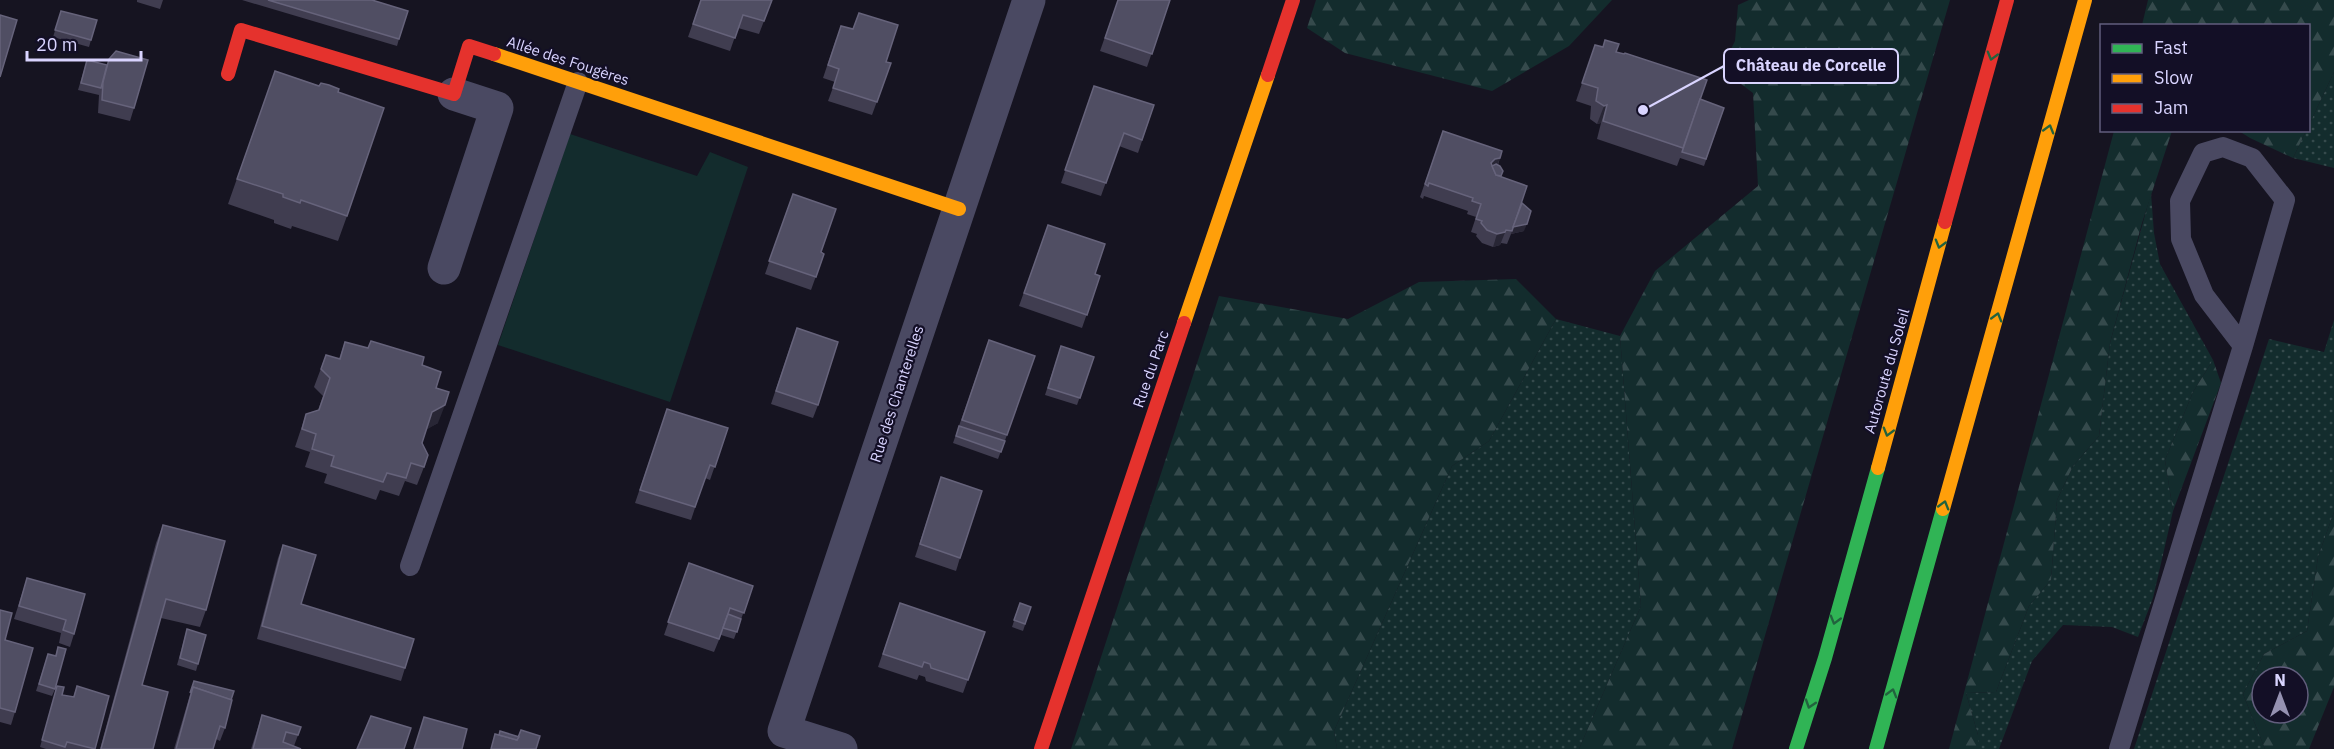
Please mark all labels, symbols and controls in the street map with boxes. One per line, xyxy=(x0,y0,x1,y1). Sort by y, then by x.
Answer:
scale bar xyxy=(27,24,141,62)
legend xyxy=(2100,24,2310,132)
street label: Allée des Fougères xyxy=(505,32,632,89)
text: 20 m xyxy=(36,33,78,56)
text: Fast xyxy=(2154,36,2188,59)
callout: Château de Corcelle xyxy=(1724,49,1898,83)
one-way arrow xyxy=(1987,50,1999,61)
text: Château de Corcelle xyxy=(1736,55,1886,75)
text: Slow xyxy=(2154,66,2193,89)
text: Jam xyxy=(2154,96,2189,119)
one-way arrow xyxy=(2042,124,2054,135)
one-way arrow xyxy=(1934,239,1947,249)
street label: Autoroute du Soleil xyxy=(1860,306,1913,436)
one-way arrow xyxy=(1990,312,2002,323)
street label: Rue des Chanterelles xyxy=(865,323,928,465)
street label: Rue du Parc xyxy=(1128,327,1173,410)
one-way arrow xyxy=(1882,427,1895,437)
one-way arrow xyxy=(1937,500,1950,510)
one-way arrow xyxy=(1830,615,1843,625)
north arrow xyxy=(2250,665,2310,725)
text: N xyxy=(2274,670,2286,690)
one-way arrow xyxy=(1885,688,1897,699)
one-way arrow xyxy=(1805,698,1818,709)

